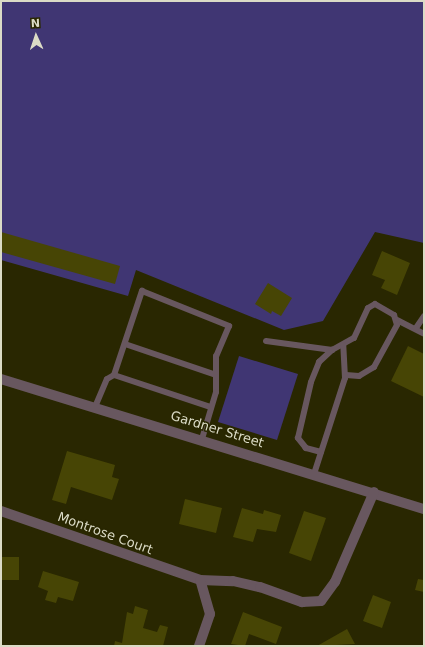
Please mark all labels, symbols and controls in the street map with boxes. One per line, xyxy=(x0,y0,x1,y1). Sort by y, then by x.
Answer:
north arrow xyxy=(16,16,56,56)
text: N xyxy=(30,17,40,30)
street label: Gardner Street xyxy=(169,408,265,452)
street label: Montrose Court xyxy=(55,510,155,558)

